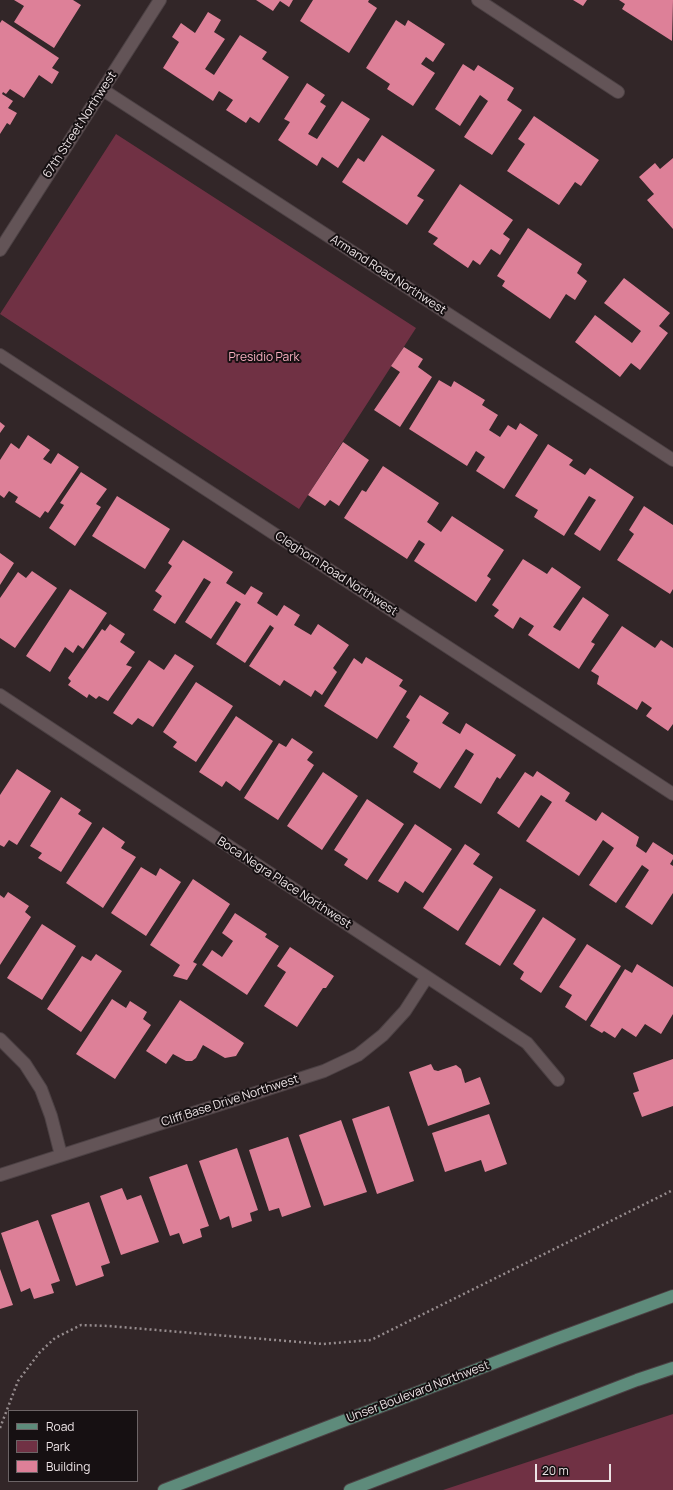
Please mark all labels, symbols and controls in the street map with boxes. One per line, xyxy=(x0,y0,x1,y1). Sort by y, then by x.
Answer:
street label: 67th Street Northwest xyxy=(40,69,120,181)
street label: Armand Road Northwest xyxy=(328,232,448,318)
park label: Presidio Park xyxy=(229,351,299,365)
street label: Cleghorn Road Northwest xyxy=(272,529,400,619)
street label: Boca Negra Place Northwest xyxy=(214,834,354,932)
street label: Cliff Base Drive Northwest xyxy=(160,1072,300,1130)
street label: Unser Boulevard Northwest xyxy=(345,1358,491,1426)
legend xyxy=(8,1410,138,1482)
text: Road xyxy=(46,1418,74,1435)
text: Park xyxy=(46,1438,70,1455)
scale bar xyxy=(537,1456,613,1482)
text: Building xyxy=(46,1458,90,1475)
text: 20 m xyxy=(542,1462,569,1479)

